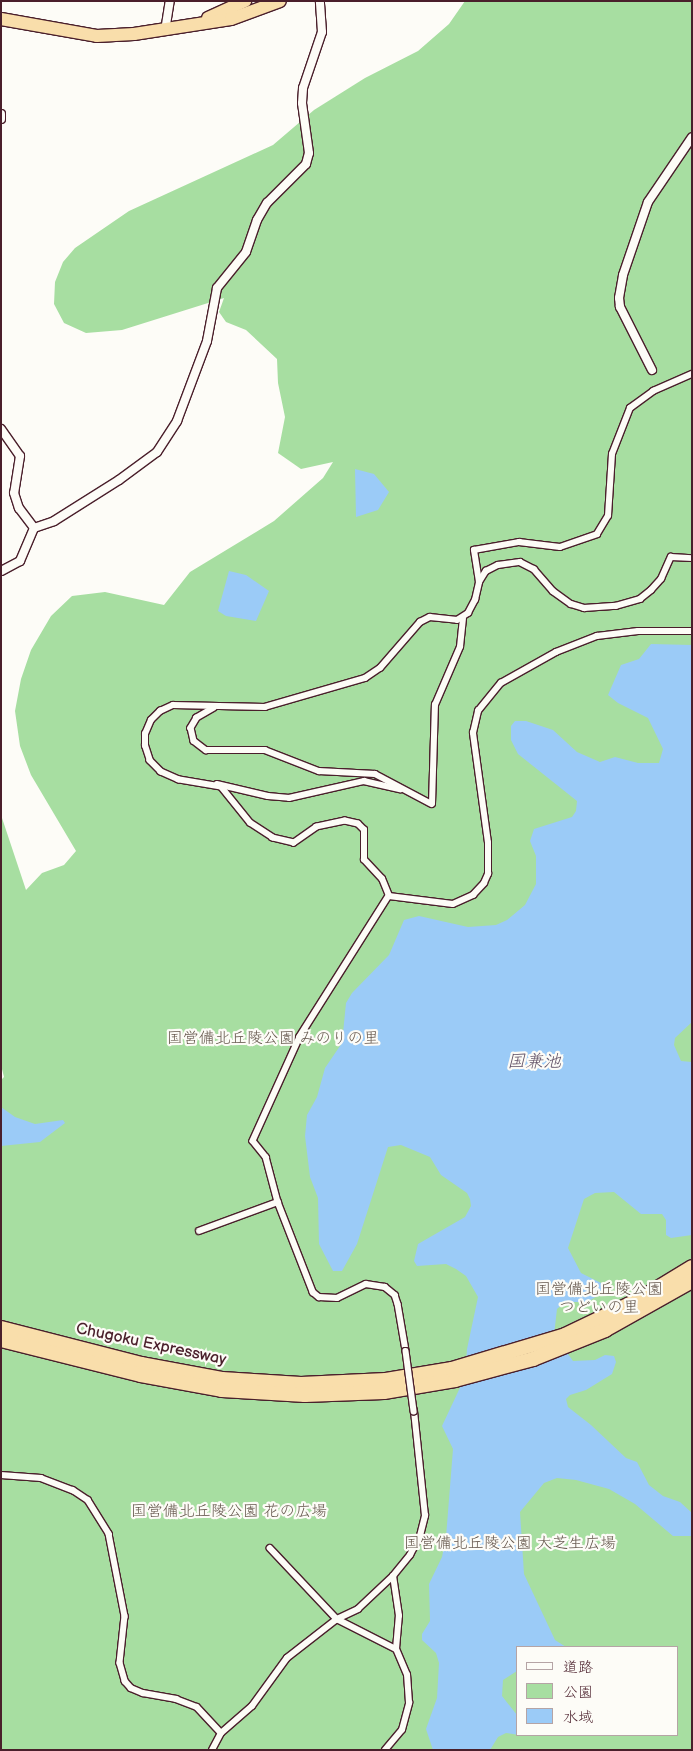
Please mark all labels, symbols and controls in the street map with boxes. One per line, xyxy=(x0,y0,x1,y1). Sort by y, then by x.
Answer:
park label: 国営備北丘陵公園 みのりの里 xyxy=(167,1029,379,1049)
water label: 国兼池 xyxy=(507,1051,561,1073)
park label: 国営備北丘陵公園 つどいの里 xyxy=(535,1280,663,1318)
street label: Chugoku Expressway xyxy=(74,1320,228,1370)
park label: 国営備北丘陵公園 花の広場 xyxy=(131,1502,327,1522)
park label: 国営備北丘陵公園 大芝生広場 xyxy=(404,1534,616,1554)
legend xyxy=(516,1646,678,1736)
text: 道路 xyxy=(563,1658,593,1677)
text: 公園 xyxy=(563,1683,593,1702)
text: 水域 xyxy=(563,1708,593,1727)

